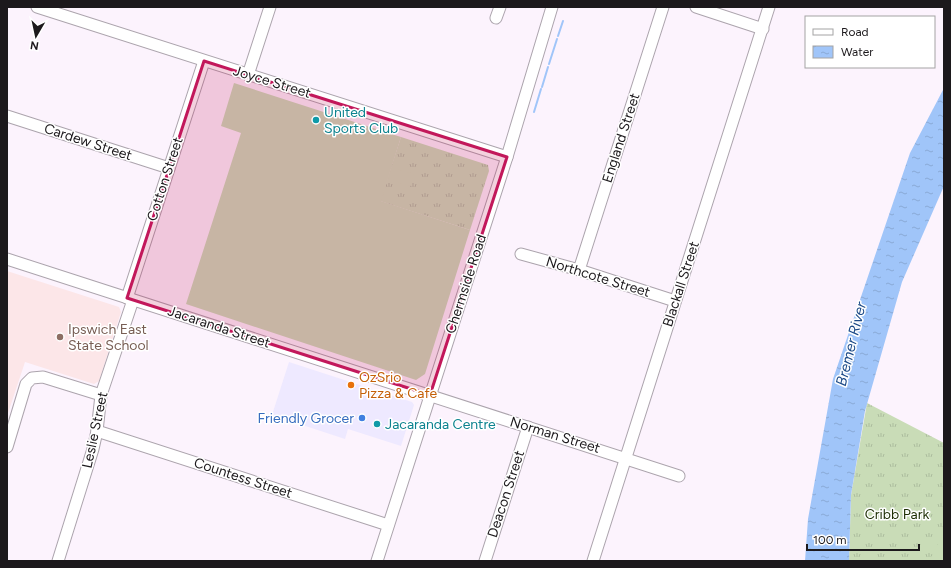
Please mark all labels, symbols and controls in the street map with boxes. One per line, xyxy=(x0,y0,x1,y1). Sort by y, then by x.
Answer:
north arrow xyxy=(16,16,56,56)
legend xyxy=(805,16,935,68)
text: Road xyxy=(841,25,869,39)
text: N xyxy=(29,38,40,52)
text: Water xyxy=(841,45,873,59)
street label: Joyce Street xyxy=(231,62,313,102)
street label: England Street xyxy=(599,91,643,185)
place label: United Sports Club xyxy=(324,104,398,137)
marker: United Sports Club xyxy=(311,115,321,125)
street label: Cardew Street xyxy=(42,120,134,164)
street label: Cotton Street xyxy=(143,135,187,223)
street label: Chermside Road xyxy=(442,232,490,336)
street label: Blackall Street xyxy=(659,239,703,329)
street label: Northcote Street xyxy=(544,253,652,301)
water label: Bremer River xyxy=(832,299,870,388)
street label: Jacaranda Street xyxy=(166,302,272,352)
place label: Ipswich East State School xyxy=(68,321,149,354)
marker: Ipswich East State School xyxy=(55,332,65,342)
place label: OzSrio Pizza & Cafe xyxy=(359,369,438,402)
marker: OzSrio Pizza & Cafe xyxy=(346,380,356,390)
street label: Leslie Street xyxy=(79,390,111,470)
place label: Friendly Grocer xyxy=(258,410,354,427)
marker: Friendly Grocer xyxy=(357,413,367,423)
street label: Norman Street xyxy=(508,413,602,457)
place label: Jacaranda Centre xyxy=(385,416,496,433)
marker: Jacaranda Centre xyxy=(372,419,382,429)
street label: Deacon Street xyxy=(484,448,528,540)
street label: Countess Street xyxy=(192,454,294,502)
park label: Cribb Park xyxy=(865,506,929,523)
scale bar xyxy=(807,526,919,552)
text: 100 m xyxy=(813,533,847,547)

